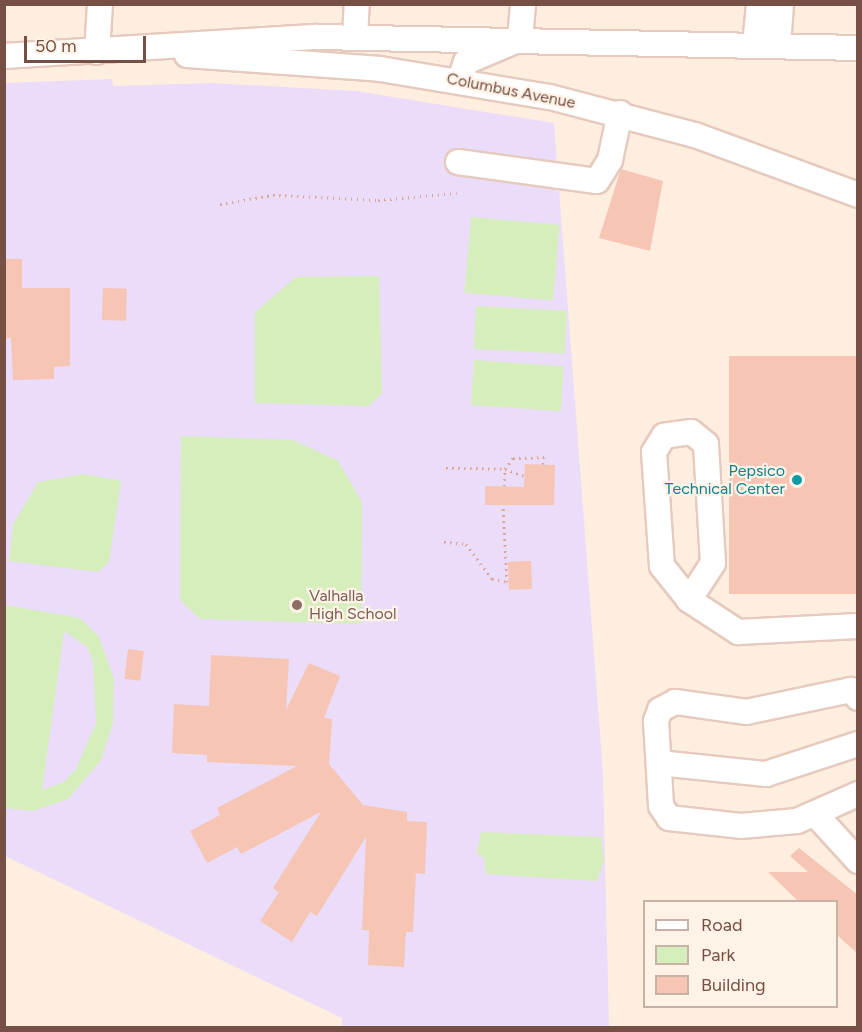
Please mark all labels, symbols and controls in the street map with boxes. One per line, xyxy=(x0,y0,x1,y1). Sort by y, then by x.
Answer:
scale bar xyxy=(27,24,148,62)
text: 50 m xyxy=(35,35,77,57)
street label: Columbus Avenue xyxy=(445,69,577,113)
place label: Pepsico Technical Center xyxy=(665,461,785,499)
marker: Pepsico Technical Center xyxy=(790,473,804,487)
place label: Valhalla High School xyxy=(309,586,396,624)
marker: Valhalla High School xyxy=(290,598,304,612)
legend xyxy=(643,900,838,1008)
text: Road xyxy=(701,914,742,936)
text: Park xyxy=(701,944,735,966)
text: Building xyxy=(701,974,766,996)

